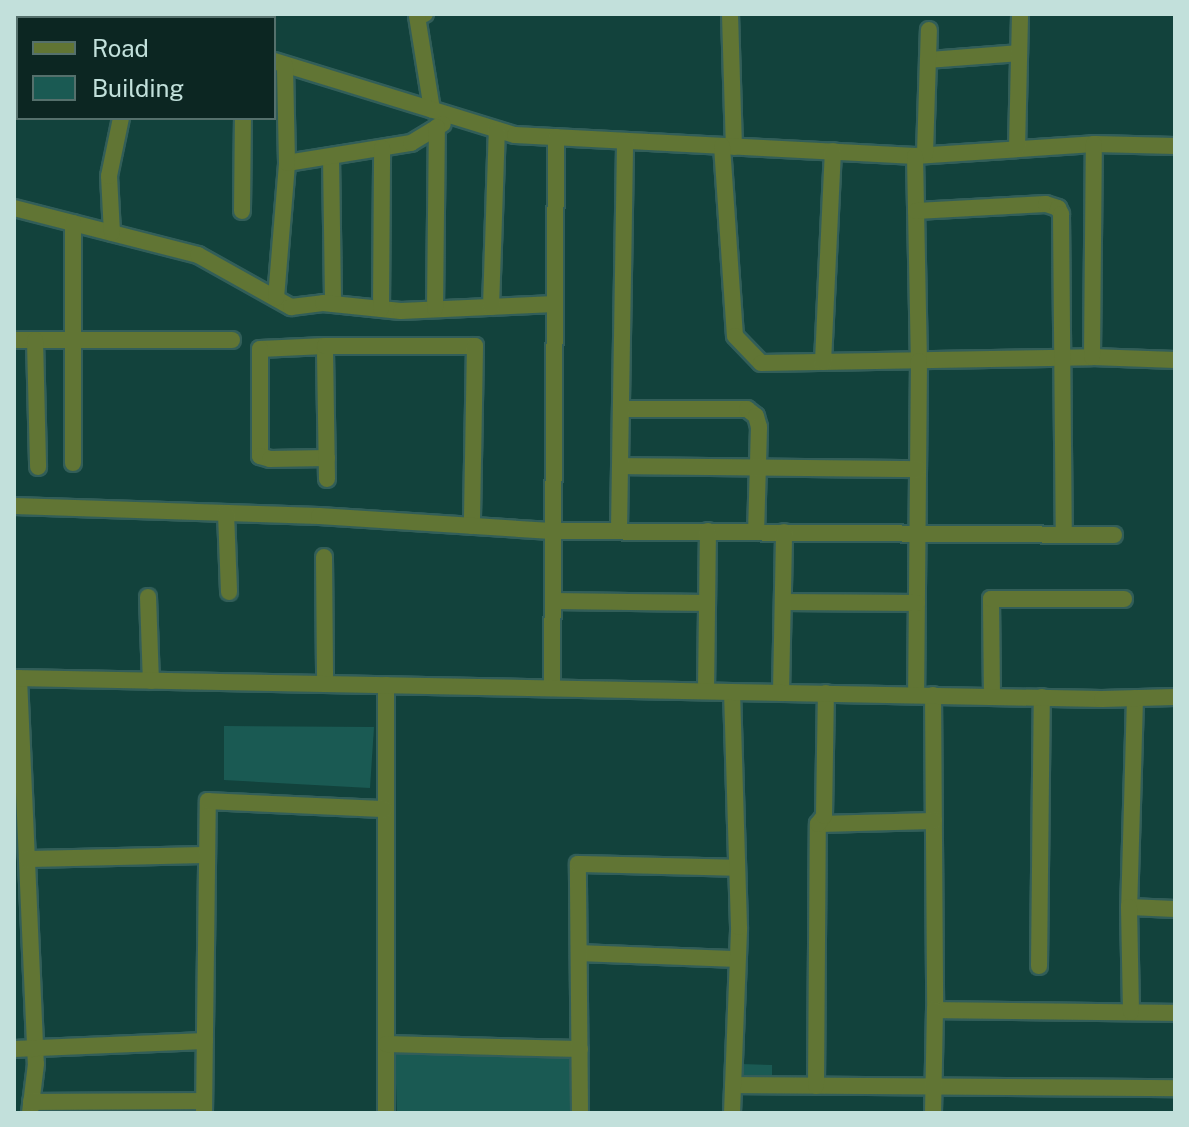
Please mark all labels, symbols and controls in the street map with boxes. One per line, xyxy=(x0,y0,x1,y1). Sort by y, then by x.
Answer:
legend xyxy=(16,16,276,120)
text: Road xyxy=(92,34,149,62)
text: Building xyxy=(92,74,184,102)

